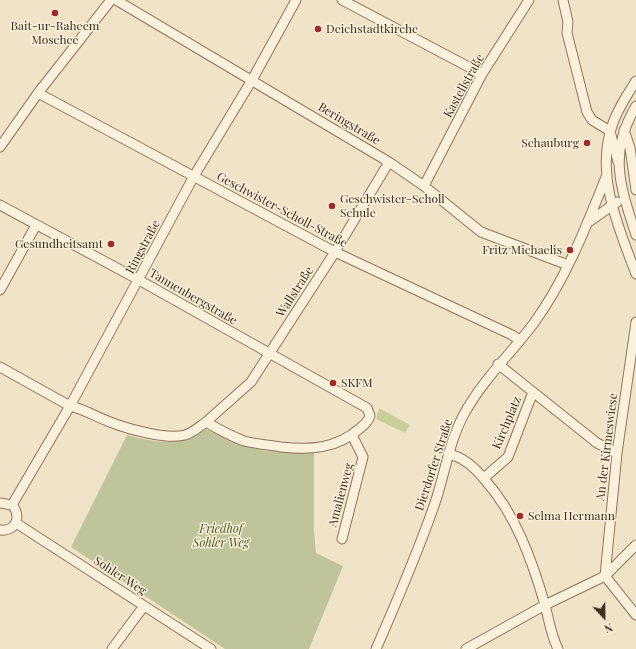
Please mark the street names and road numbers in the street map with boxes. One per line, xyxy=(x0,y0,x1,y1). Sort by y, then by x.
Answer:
street label: Kastellstraße xyxy=(441,52,487,120)
street label: Beringstraße xyxy=(315,100,383,148)
street label: Geschwister-Scholl-Straße xyxy=(214,169,350,251)
street label: Ringstraße xyxy=(123,218,163,276)
street label: Wallstraße xyxy=(273,264,317,320)
street label: Tannenbergstraße xyxy=(146,266,240,328)
street label: An der Kirmeswiese xyxy=(593,392,621,502)
street label: Kirchplatz xyxy=(489,395,525,451)
street label: Dierdorfer Straße xyxy=(412,417,456,513)
street label: Amalienweg xyxy=(326,461,356,529)
street label: Sohler Weg xyxy=(91,554,149,598)

